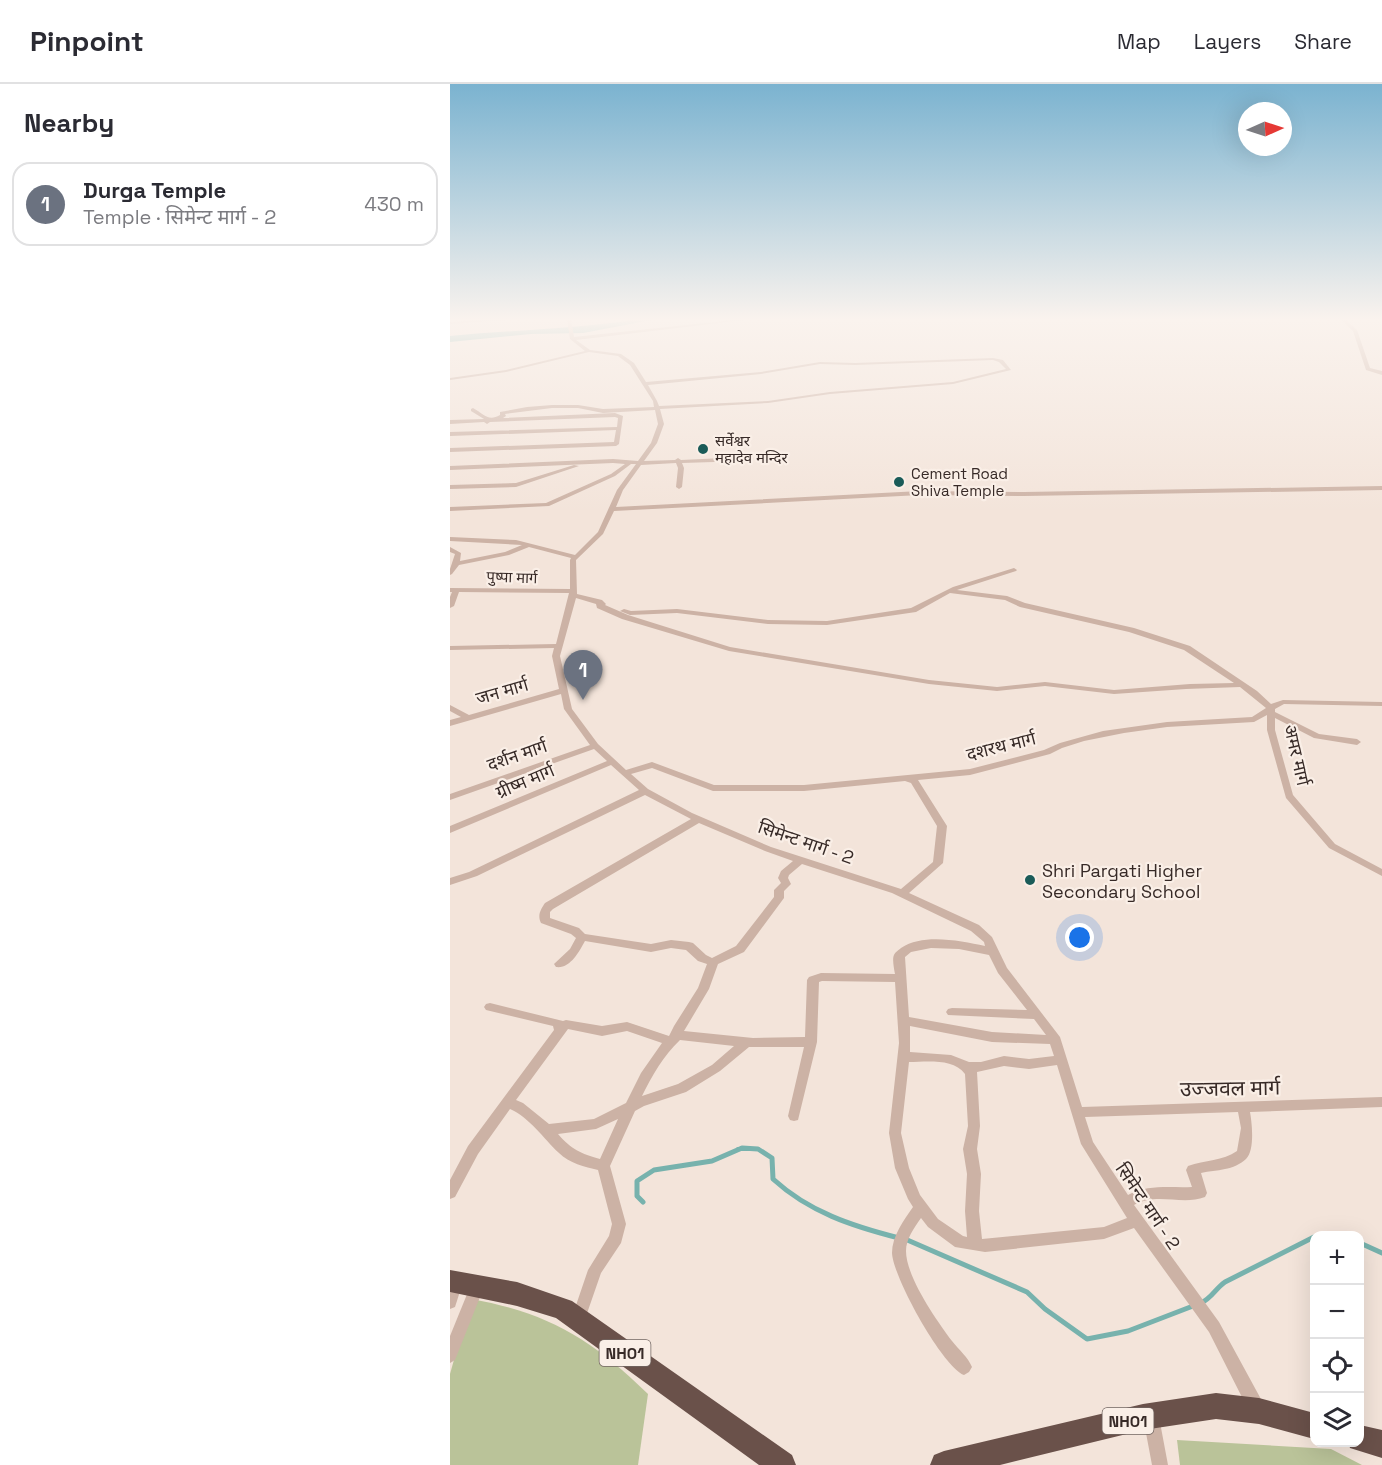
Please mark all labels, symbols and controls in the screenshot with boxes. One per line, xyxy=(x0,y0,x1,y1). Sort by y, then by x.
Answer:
text: Pinpoint xyxy=(30,23,144,59)
text: Map xyxy=(1117,28,1161,55)
text: Layers xyxy=(1194,28,1261,55)
text: Share xyxy=(1294,28,1352,55)
north arrow xyxy=(1238,102,1292,156)
text: Nearby xyxy=(24,106,114,140)
text: Durga Temple xyxy=(83,176,226,204)
text: 1 xyxy=(41,191,50,217)
text: 430 m xyxy=(364,191,424,217)
text: Temple · सिमेन्ट मार्ग - 2 xyxy=(83,204,276,230)
place label: सर्वेश्वर महादेव मन्दिर xyxy=(715,431,788,467)
marker: सर्वेश्वर महादेव मन्दिर xyxy=(696,442,710,456)
place label: Cement Road Shiva Temple xyxy=(911,464,1008,500)
marker: Cement Road Shiva Temple xyxy=(892,475,906,489)
street label: पुष्पा मार्ग xyxy=(486,567,539,588)
pin: 1 xyxy=(564,650,602,700)
street label: जन मार्ग xyxy=(473,672,532,709)
street label: अमर मार्ग xyxy=(1279,722,1315,789)
street label: दशरथ मार्ग xyxy=(964,726,1039,766)
street label: दर्शन मार्ग xyxy=(484,734,551,776)
street label: ग्रीष्म मार्ग xyxy=(492,758,559,804)
street label: सिमेन्ट मार्ग - 2 xyxy=(755,815,857,869)
place label: Shri Pargati Higher Secondary School xyxy=(1042,859,1202,903)
marker: Shri Pargati Higher Secondary School xyxy=(1023,873,1037,887)
your location xyxy=(1065,923,1094,952)
street label: उज्जवल मार्ग xyxy=(1180,1074,1282,1102)
street label: सिमेन्ट मार्ग - 2 xyxy=(1111,1158,1185,1254)
map controls xyxy=(1310,1231,1364,1447)
button: + xyxy=(1310,1231,1364,1285)
button: − xyxy=(1310,1285,1364,1339)
button: locate xyxy=(1310,1339,1364,1393)
road number: NH01 xyxy=(600,1340,651,1366)
button: layers xyxy=(1310,1393,1364,1447)
road number: NH01 xyxy=(1102,1408,1154,1434)

